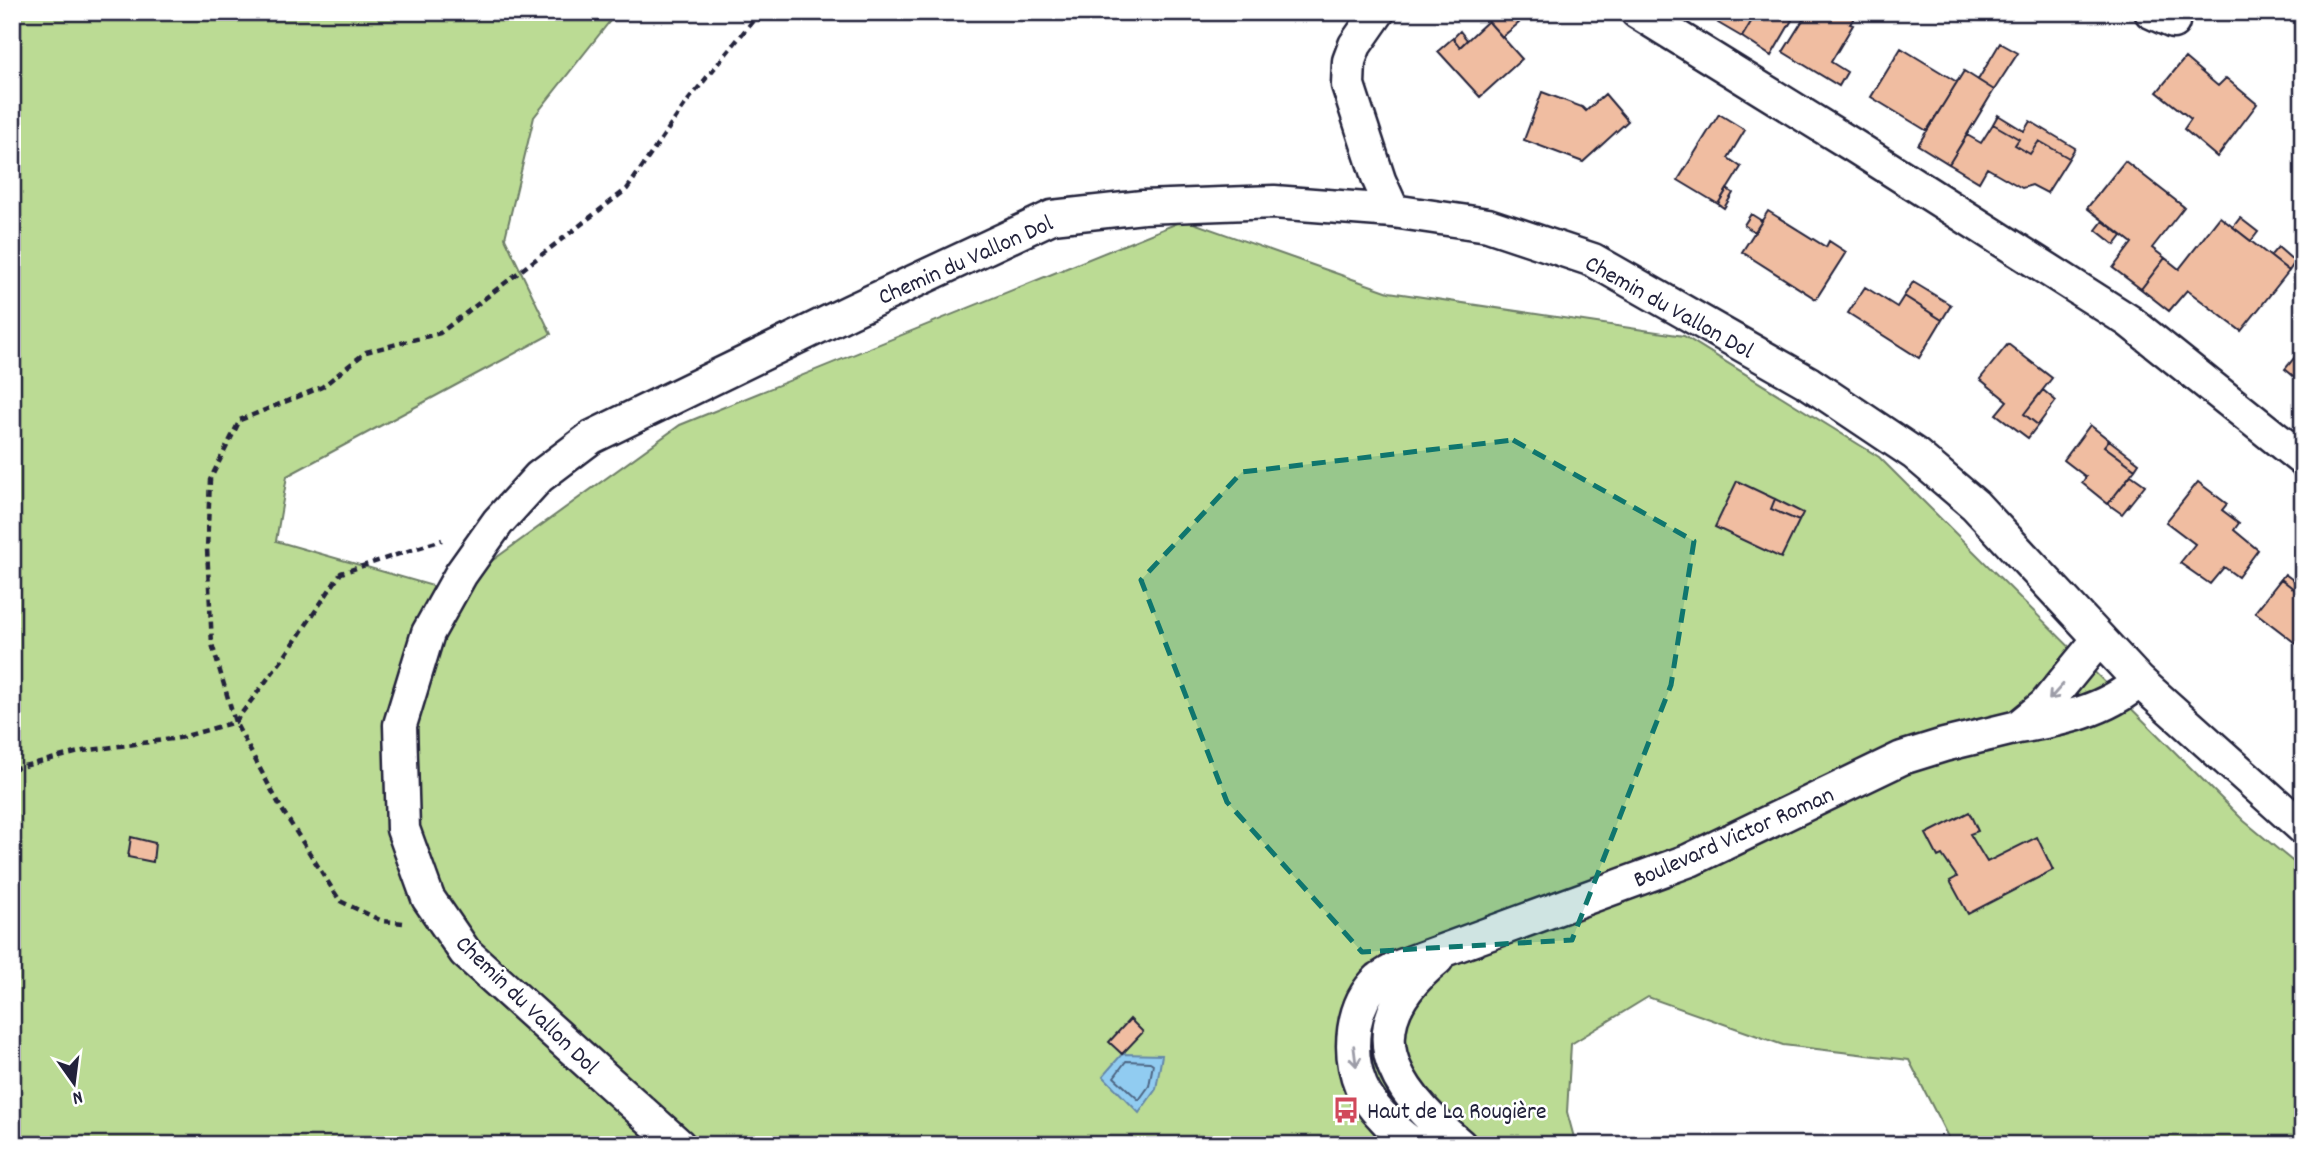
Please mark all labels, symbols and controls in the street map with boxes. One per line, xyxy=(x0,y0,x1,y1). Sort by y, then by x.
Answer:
street label: Chemin du Vallon Dol xyxy=(873,208,1059,316)
street label: Chemin du Vallon Dol xyxy=(1578,248,1759,369)
one-way arrow xyxy=(2048,683,2064,701)
street label: Boulevard Victor Roman xyxy=(1629,779,1840,898)
street label: Chemin du Vallon Dol xyxy=(446,929,606,1084)
one-way arrow xyxy=(1348,1044,1361,1067)
north arrow xyxy=(38,1048,108,1118)
text: N xyxy=(69,1082,85,1110)
bus stop icon: Haut de La Rougière xyxy=(1331,1095,1361,1125)
place label: Haut de La Rougière xyxy=(1367,1096,1547,1130)

